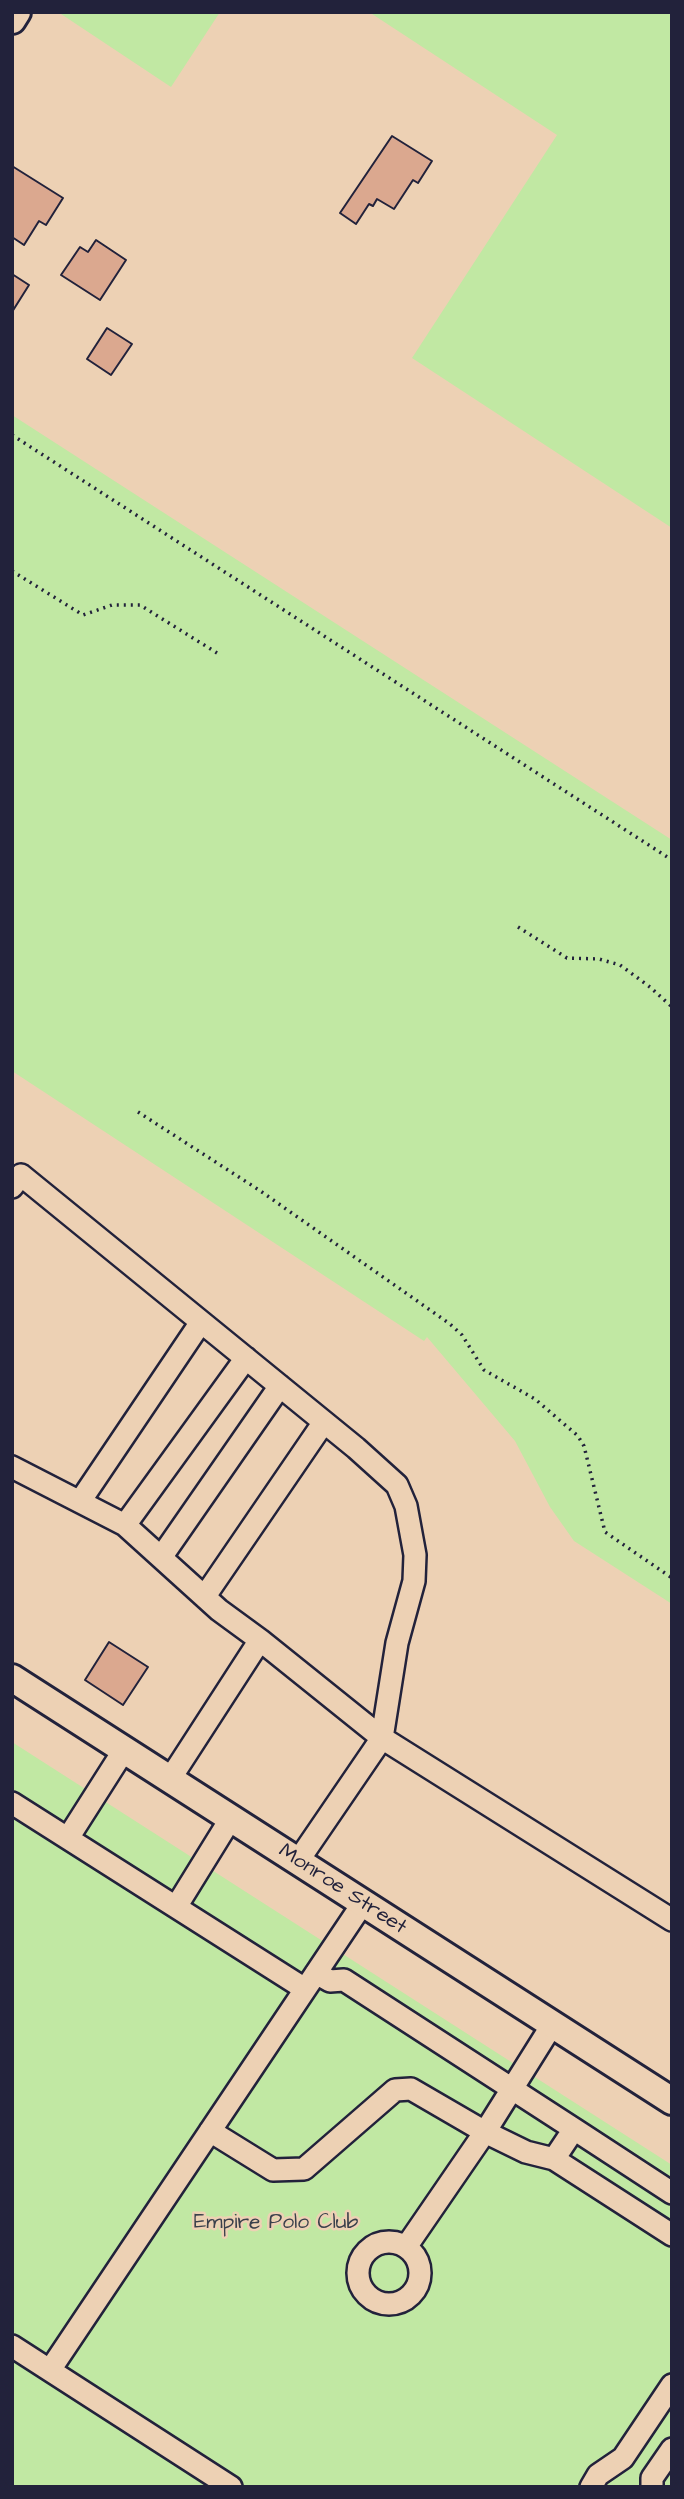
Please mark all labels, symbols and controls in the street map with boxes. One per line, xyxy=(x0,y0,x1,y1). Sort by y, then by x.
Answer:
street label: Monroe Street xyxy=(273,1839,411,1941)
park label: Empire Polo Club xyxy=(194,2211,358,2237)

